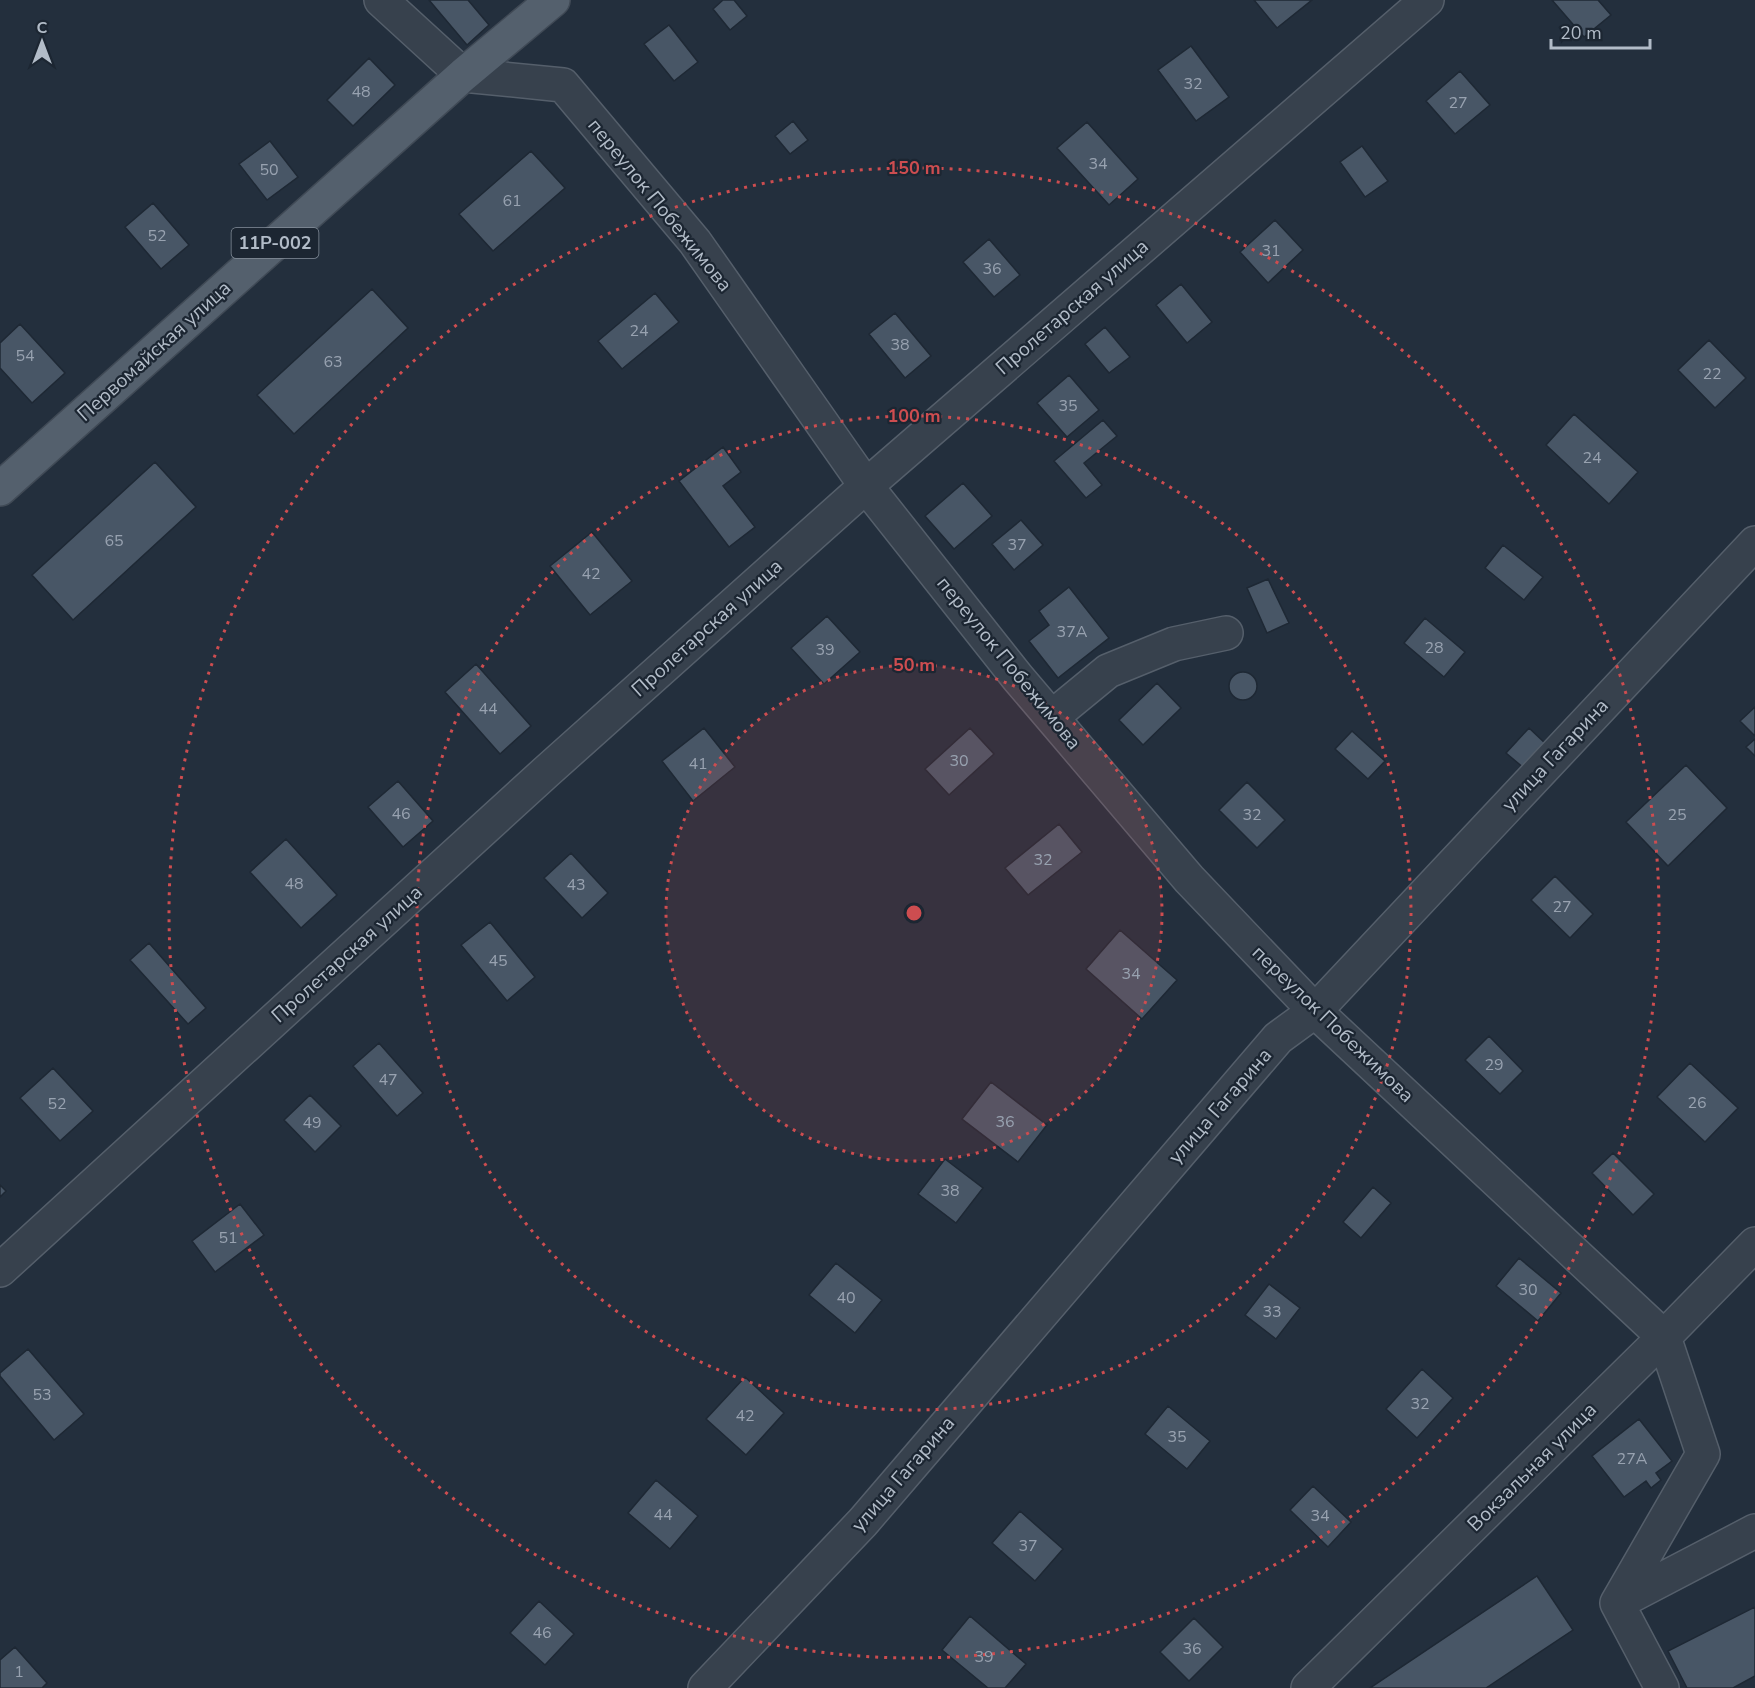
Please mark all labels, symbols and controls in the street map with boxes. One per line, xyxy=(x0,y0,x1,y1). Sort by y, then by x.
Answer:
north arrow xyxy=(12,12,72,72)
scale bar xyxy=(1551,12,1650,50)
text: С xyxy=(37,17,48,39)
text: 20 m xyxy=(1560,21,1602,45)
house number: 32 xyxy=(1183,73,1203,95)
house number: 48 xyxy=(351,81,371,103)
house number: 27 xyxy=(1448,92,1468,114)
street label: переулок Побежимова xyxy=(582,113,738,297)
house number: 34 xyxy=(1088,153,1108,175)
text: 150 m xyxy=(887,156,941,180)
house number: 50 xyxy=(259,159,279,181)
house number: 61 xyxy=(502,190,522,212)
house number: 52 xyxy=(147,225,167,247)
road number: 11Р-002 xyxy=(232,228,318,258)
street label: Пролетарская улица xyxy=(990,233,1154,381)
house number: 31 xyxy=(1261,240,1281,262)
house number: 36 xyxy=(982,258,1002,280)
street label: Первомайская улица xyxy=(71,275,237,427)
house number: 24 xyxy=(629,320,649,342)
house number: 38 xyxy=(890,334,910,356)
house number: 54 xyxy=(15,345,35,367)
house number: 63 xyxy=(323,351,343,373)
house number: 22 xyxy=(1702,363,1722,385)
house number: 35 xyxy=(1058,395,1078,417)
text: 100 m xyxy=(887,404,941,428)
house number: 24 xyxy=(1582,447,1602,469)
house number: 65 xyxy=(104,530,124,552)
house number: 37 xyxy=(1007,534,1027,556)
street label: Пролетарская улица xyxy=(626,553,788,703)
house number: 42 xyxy=(581,563,601,585)
street label: переулок Побежимова xyxy=(931,571,1087,755)
house number: 37А xyxy=(1057,621,1088,643)
house number: 28 xyxy=(1424,637,1444,659)
house number: 39 xyxy=(815,639,835,661)
text: 50 m xyxy=(893,653,935,677)
street label: улица Гагарина xyxy=(1496,693,1614,817)
house number: 44 xyxy=(478,698,498,720)
house number: 30 xyxy=(949,750,969,772)
house number: 41 xyxy=(688,753,708,775)
house number: 46 xyxy=(391,803,411,825)
house number: 32 xyxy=(1242,804,1262,826)
house number: 25 xyxy=(1667,804,1687,826)
house number: 32 xyxy=(1033,849,1053,871)
house number: 48 xyxy=(284,873,304,895)
house number: 43 xyxy=(566,874,586,896)
street label: Пролетарская улица xyxy=(266,879,428,1029)
house number: 27 xyxy=(1552,896,1572,918)
centre of rings xyxy=(904,903,924,923)
street label: переулок Побежимова xyxy=(1246,939,1420,1109)
house number: 45 xyxy=(488,950,508,972)
house number: 34 xyxy=(1121,963,1141,985)
street label: улица Гагарина xyxy=(1162,1042,1278,1170)
house number: 29 xyxy=(1484,1054,1504,1076)
house number: 47 xyxy=(378,1069,398,1091)
house number: 26 xyxy=(1687,1092,1707,1114)
house number: 52 xyxy=(47,1093,67,1115)
house number: 36 xyxy=(995,1111,1015,1133)
house number: 49 xyxy=(302,1112,322,1134)
house number: 38 xyxy=(940,1180,960,1202)
house number: 51 xyxy=(218,1227,238,1249)
house number: 30 xyxy=(1518,1279,1538,1301)
house number: 40 xyxy=(836,1287,856,1309)
house number: 33 xyxy=(1262,1301,1282,1323)
house number: 53 xyxy=(32,1384,52,1406)
house number: 32 xyxy=(1410,1393,1430,1415)
street label: Вокзальная улица xyxy=(1461,1396,1603,1538)
house number: 42 xyxy=(735,1405,755,1427)
street label: улица Гагарина xyxy=(845,1410,961,1538)
house number: 35 xyxy=(1167,1426,1187,1448)
house number: 27А xyxy=(1617,1448,1648,1470)
house number: 44 xyxy=(653,1504,673,1526)
house number: 34 xyxy=(1310,1505,1330,1527)
house number: 37 xyxy=(1018,1535,1038,1557)
house number: 46 xyxy=(532,1622,552,1644)
house number: 36 xyxy=(1182,1638,1202,1660)
house number: 39 xyxy=(974,1646,994,1668)
house number: 1 xyxy=(14,1661,24,1683)

